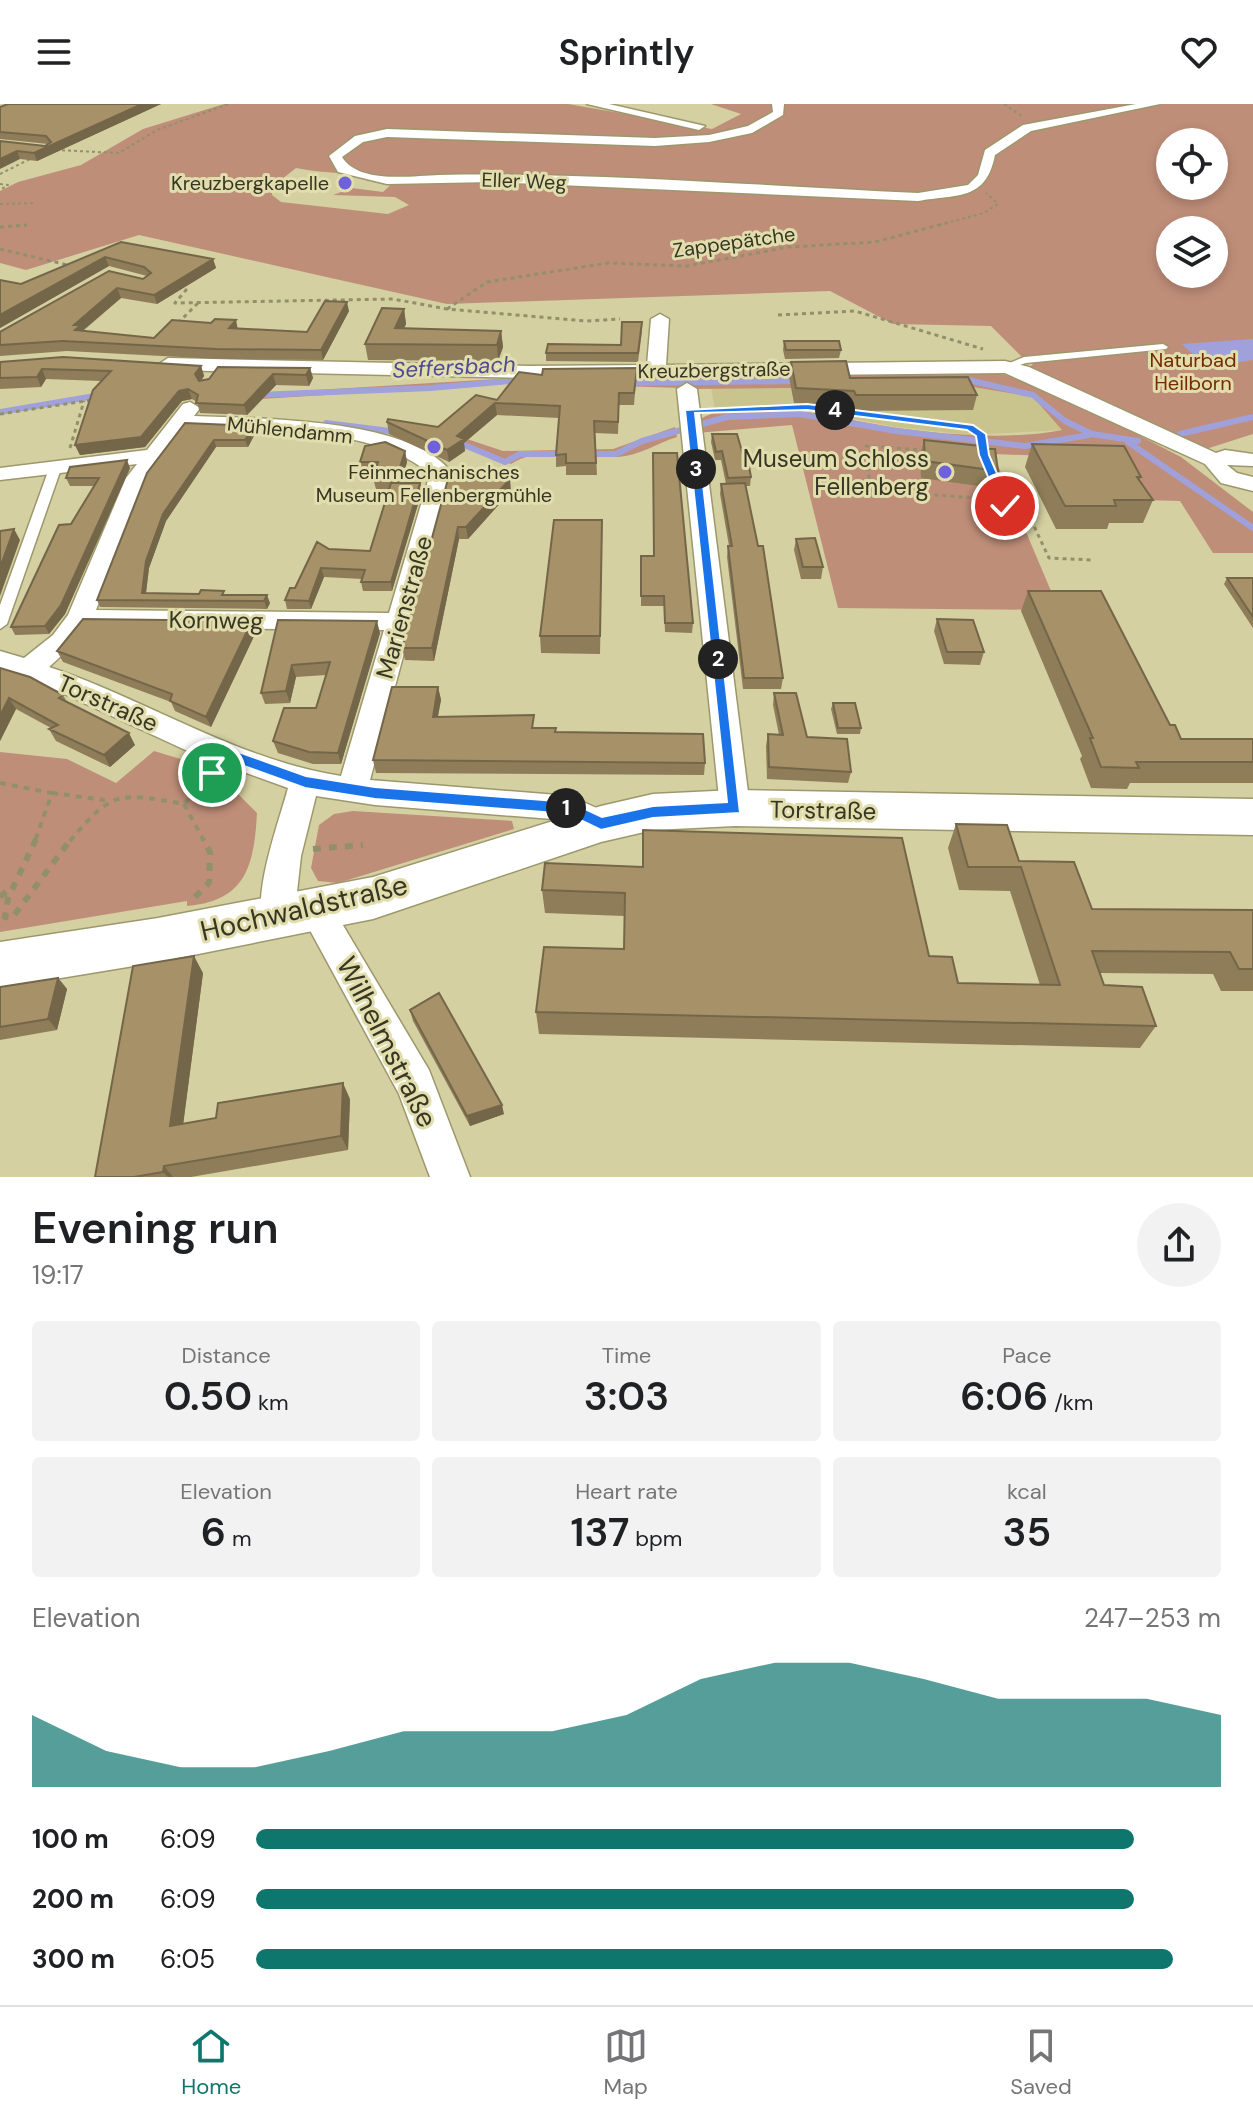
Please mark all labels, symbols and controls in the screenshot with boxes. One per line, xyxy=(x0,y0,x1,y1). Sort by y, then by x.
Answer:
text: Sprintly xyxy=(559,29,694,76)
icon: menu xyxy=(32,30,76,74)
icon: heart xyxy=(1177,30,1221,74)
map controls xyxy=(1156,128,1228,288)
button: locate xyxy=(1156,128,1228,200)
street label: Eller Weg xyxy=(481,167,567,195)
place label: Kreuzbergkapelle xyxy=(171,170,329,196)
marker: Kreuzbergkapelle xyxy=(336,174,354,192)
button: layers xyxy=(1156,216,1228,288)
street label: Zappepätche xyxy=(671,221,797,263)
park label: Naturbad Heilborn xyxy=(1149,347,1237,396)
water label: Seffersbach xyxy=(392,349,516,385)
street label: Kreuzbergstraße xyxy=(637,356,791,384)
pin: 4 xyxy=(815,390,855,430)
text: 4 xyxy=(828,395,842,424)
street label: Mühlendamm xyxy=(226,410,354,450)
marker: Feinmechanisches Museum Fellenbergmühle xyxy=(425,438,443,456)
place label: Museum Schloss Fellenberg xyxy=(743,443,929,502)
pin: 3 xyxy=(676,449,716,489)
text: 3 xyxy=(689,454,703,483)
place label: Feinmechanisches Museum Fellenbergmühle xyxy=(316,459,552,508)
marker: Museum Schloss Fellenberg xyxy=(936,463,954,481)
pin xyxy=(971,472,1039,540)
icon: check xyxy=(983,484,1027,528)
street label: Marienstraße xyxy=(369,532,439,682)
street label: Kornweg xyxy=(168,604,264,636)
pin: 2 xyxy=(698,639,738,679)
text: 2 xyxy=(712,644,724,673)
street label: Torstraße xyxy=(53,667,163,739)
pin xyxy=(178,739,246,807)
icon: arrive xyxy=(190,751,234,795)
pin: 1 xyxy=(546,788,586,828)
text: 1 xyxy=(562,793,570,822)
street label: Torstraße xyxy=(770,794,876,826)
street label: Hochwaldstraße xyxy=(197,866,411,950)
street label: Wilhelmstraße xyxy=(328,950,446,1134)
text: Evening run xyxy=(32,1199,279,1257)
button: share xyxy=(1137,1203,1221,1287)
text: 19:17 xyxy=(32,1258,84,1292)
text: Distance xyxy=(182,1341,271,1370)
text: Time xyxy=(602,1341,651,1370)
text: Pace xyxy=(1002,1341,1051,1370)
text: 0.50 xyxy=(164,1370,252,1422)
text: 3:03 xyxy=(584,1370,669,1422)
text: 6:06 xyxy=(960,1370,1048,1422)
text: km xyxy=(252,1388,289,1417)
text: /km xyxy=(1048,1388,1093,1417)
text: Elevation xyxy=(180,1477,272,1506)
text: Heart rate xyxy=(575,1477,678,1506)
text: kcal xyxy=(1007,1477,1047,1506)
text: 6 xyxy=(201,1506,226,1558)
text: 137 xyxy=(571,1506,629,1558)
text: 35 xyxy=(1002,1506,1051,1558)
text: m xyxy=(226,1524,252,1553)
text: bpm xyxy=(629,1524,682,1553)
text: Elevation xyxy=(32,1601,140,1635)
text: 247–253 m xyxy=(1084,1601,1221,1635)
text: 100 m xyxy=(32,1822,109,1856)
text: 6:09 xyxy=(160,1822,216,1856)
text: 200 m xyxy=(32,1882,114,1916)
text: 6:09 xyxy=(160,1882,216,1916)
text: 300 m xyxy=(32,1942,115,1976)
text: 6:05 xyxy=(160,1942,215,1976)
tab: Home xyxy=(181,2024,241,2101)
tab: Map xyxy=(604,2024,648,2101)
tab: Saved xyxy=(1010,2024,1072,2101)

